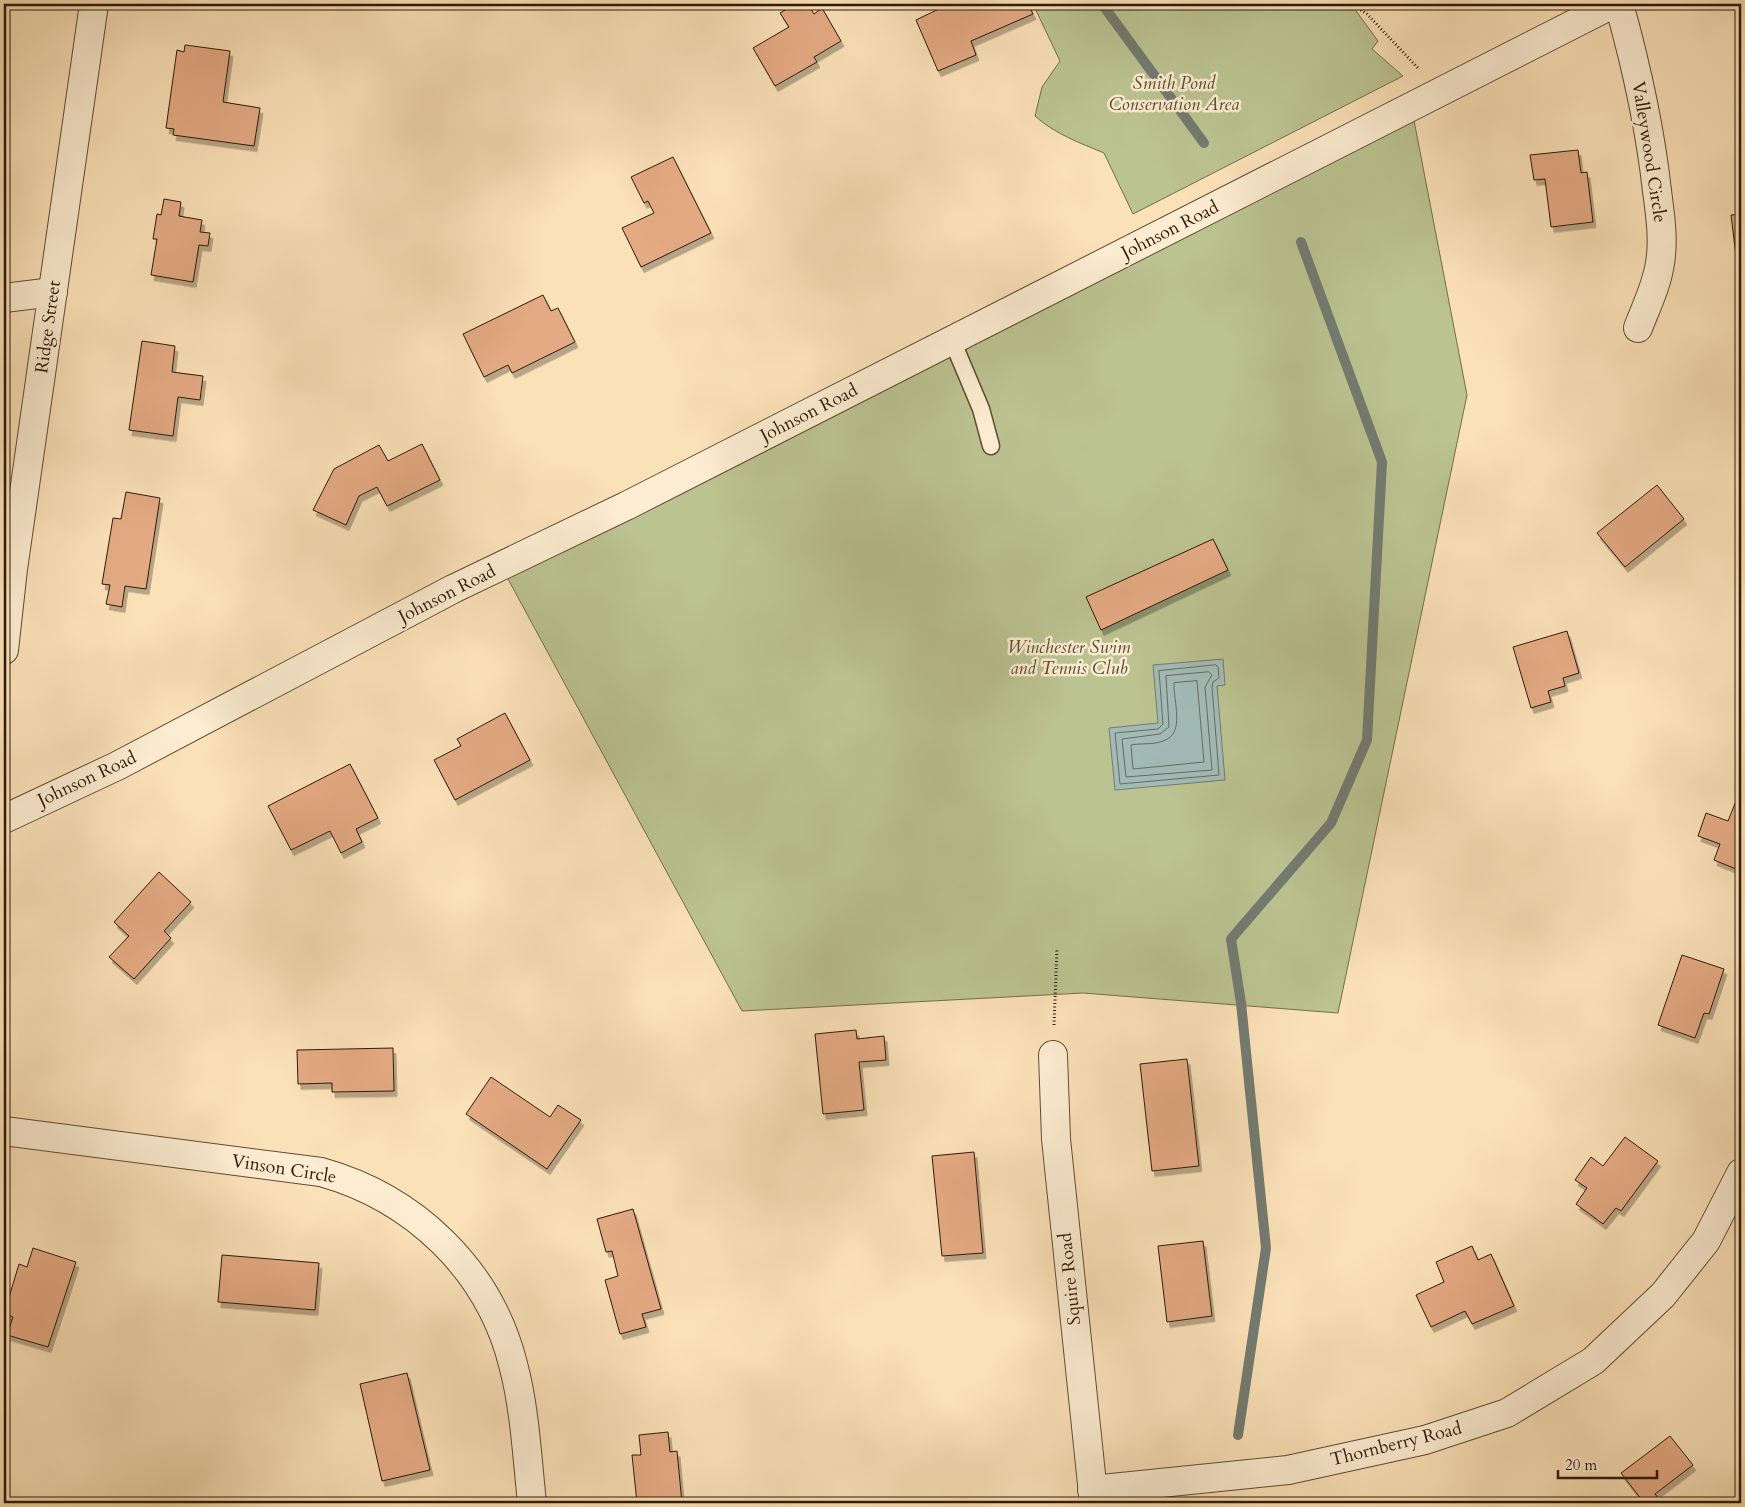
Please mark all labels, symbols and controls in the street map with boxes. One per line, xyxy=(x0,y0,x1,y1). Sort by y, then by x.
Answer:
park label: Smith Pond Conservation Area xyxy=(1109,71,1239,117)
street label: Valleywood Circle xyxy=(1626,80,1672,224)
street label: Johnson Road xyxy=(1114,195,1223,267)
street label: Ridge Street xyxy=(29,279,67,375)
street label: Johnson Road xyxy=(753,378,862,450)
street label: Johnson Road xyxy=(391,559,500,631)
park label: Winchester Swim and Tennis Club xyxy=(1007,635,1131,681)
street label: Johnson Road xyxy=(31,745,141,814)
street label: Vinson Circle xyxy=(230,1148,338,1190)
street label: Squire Road xyxy=(1053,1231,1087,1326)
street label: Thornberry Road xyxy=(1328,1416,1465,1472)
scale bar xyxy=(1558,1447,1656,1479)
text: 20 m xyxy=(1565,1455,1597,1475)

